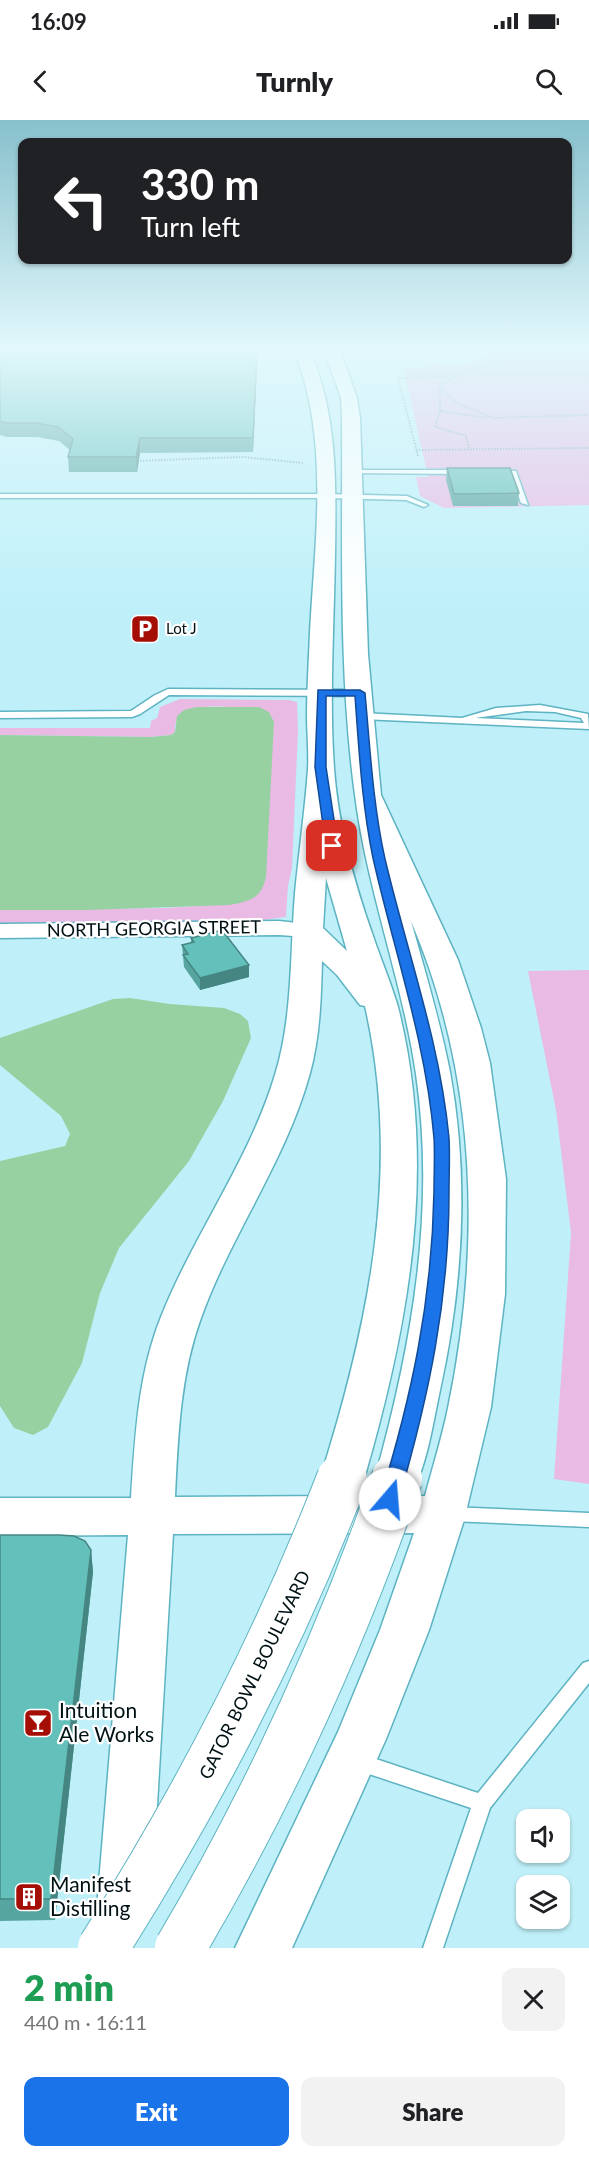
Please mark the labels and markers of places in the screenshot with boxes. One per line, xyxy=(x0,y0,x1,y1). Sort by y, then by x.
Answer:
parking icon: Lot J xyxy=(129,613,161,645)
place label: Lot J xyxy=(166,619,197,637)
pin xyxy=(306,820,357,871)
place label: Intuition Ale Works xyxy=(59,1697,154,1746)
bar icon: Intuition Ale Works xyxy=(22,1707,54,1739)
place label: Manifest Distilling xyxy=(50,1871,132,1920)
building icon: Manifest Distilling xyxy=(13,1881,45,1913)

